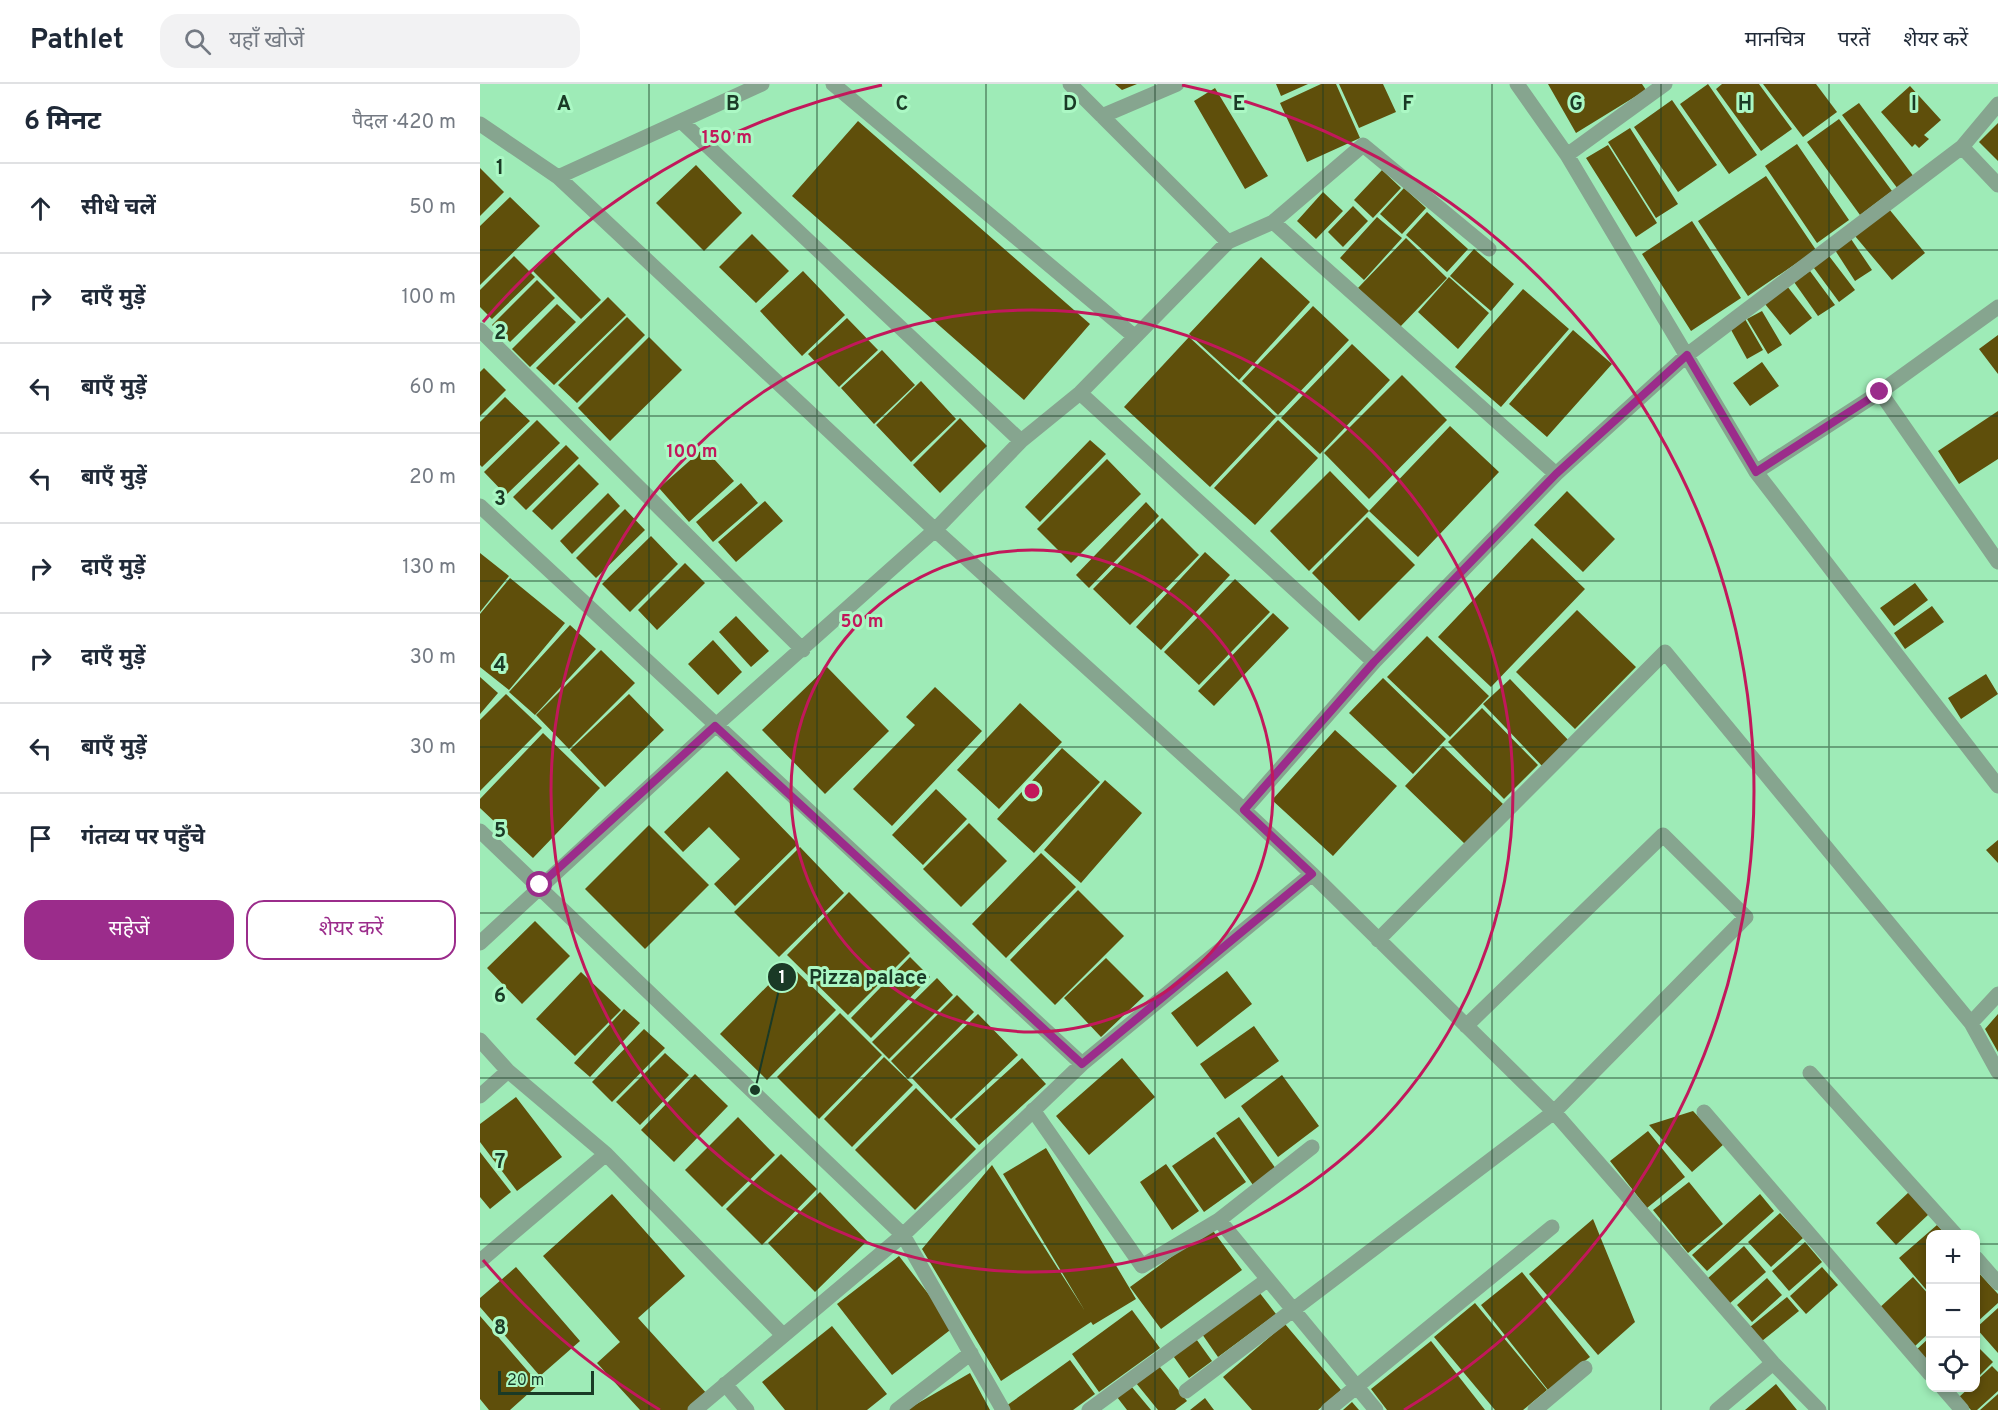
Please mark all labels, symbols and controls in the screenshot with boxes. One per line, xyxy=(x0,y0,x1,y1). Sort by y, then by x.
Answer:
search box xyxy=(160,14,580,68)
text: Pathlet xyxy=(30,23,124,59)
icon: search xyxy=(181,25,214,58)
text: मानचित्र xyxy=(1745,27,1805,54)
text: परतें xyxy=(1838,27,1870,54)
text: शेयर करें xyxy=(1903,27,1968,54)
text: यहाँ खोजें xyxy=(229,28,304,55)
text: A xyxy=(557,92,571,118)
text: B xyxy=(726,92,740,118)
text: C xyxy=(896,92,908,118)
text: D xyxy=(1063,92,1077,118)
text: E xyxy=(1233,92,1245,118)
text: F xyxy=(1402,92,1414,118)
text: G xyxy=(1569,92,1583,118)
text: H xyxy=(1738,92,1752,118)
text: I xyxy=(1911,92,1917,118)
text: 6 मिनट xyxy=(24,106,101,139)
text: पैदल · 420 m xyxy=(352,110,456,136)
text: 150 m xyxy=(702,127,752,150)
text: 1 xyxy=(496,156,504,182)
icon: ahead xyxy=(24,192,57,225)
text: सीधे चलें xyxy=(81,195,156,222)
text: 50 m xyxy=(409,195,456,221)
icon: right xyxy=(24,282,57,315)
text: दाएँ मुड़ें xyxy=(81,285,146,312)
text: 100 m xyxy=(401,285,456,311)
text: 2 xyxy=(494,321,506,347)
icon: left xyxy=(24,372,57,405)
text: बाएँ मुड़ें xyxy=(81,375,147,402)
text: 60 m xyxy=(410,375,456,401)
route end xyxy=(1866,378,1892,404)
text: 100 m xyxy=(666,441,718,464)
icon: left xyxy=(24,462,57,495)
text: बाएँ मुड़ें xyxy=(81,465,147,492)
text: 20 m xyxy=(409,465,456,491)
text: 3 xyxy=(494,487,506,513)
icon: right xyxy=(24,552,57,585)
text: दाएँ मुड़ें xyxy=(81,555,146,582)
text: 130 m xyxy=(402,555,456,581)
text: 50 m xyxy=(840,611,884,634)
icon: right xyxy=(24,642,57,675)
text: दाएँ मुड़ें xyxy=(81,645,146,672)
text: 30 m xyxy=(410,645,456,671)
text: 4 xyxy=(494,653,506,679)
icon: left xyxy=(24,732,57,765)
text: बाएँ मुड़ें xyxy=(81,735,147,762)
text: 30 m xyxy=(410,735,456,761)
centre of rings xyxy=(1022,781,1042,801)
text: 5 xyxy=(494,819,506,845)
icon: arrive xyxy=(24,822,57,855)
text: गंतव्य पर पहुँचे xyxy=(81,825,205,852)
route start xyxy=(526,871,552,897)
button: सहेजें xyxy=(24,900,234,960)
button: शेयर करें xyxy=(246,900,456,960)
callout: Pizza palace xyxy=(767,958,939,996)
text: Pizza palace xyxy=(809,966,927,992)
text: 1 xyxy=(778,967,786,990)
text: 6 xyxy=(494,984,506,1010)
text: 7 xyxy=(495,1150,505,1176)
map controls xyxy=(1926,1230,1980,1392)
button: + xyxy=(1926,1230,1980,1284)
button: − xyxy=(1926,1284,1980,1338)
text: 8 xyxy=(494,1316,506,1342)
button: locate xyxy=(1926,1338,1980,1392)
scale bar xyxy=(498,1368,594,1396)
text: 20 m xyxy=(507,1371,544,1391)

